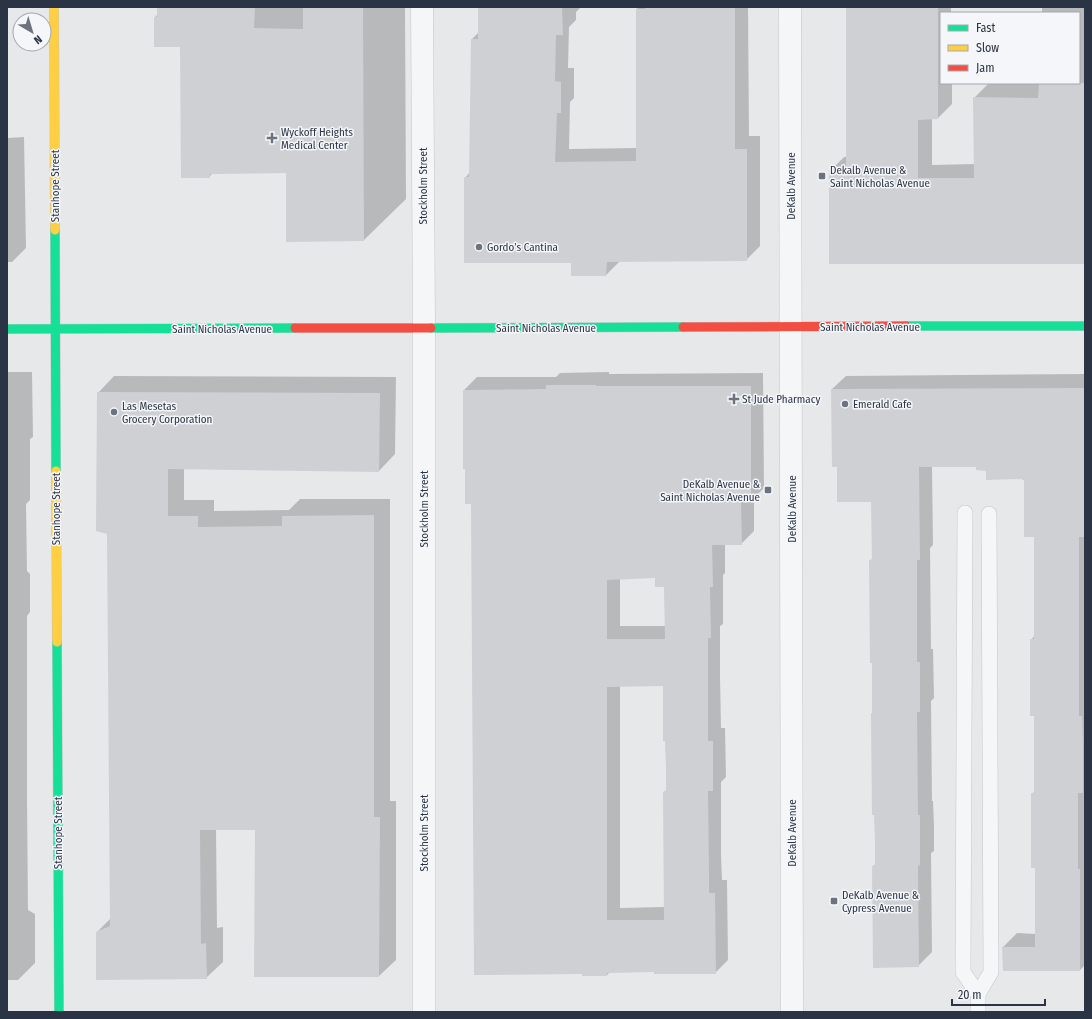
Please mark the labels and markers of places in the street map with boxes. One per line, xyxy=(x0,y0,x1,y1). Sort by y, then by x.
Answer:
place label: Wyckoff Heights Medical Center xyxy=(281,126,353,152)
marker: Wyckoff Heights Medical Center xyxy=(266,132,278,144)
place label: Dekalb Avenue & Saint Nicholas Avenue xyxy=(830,164,930,190)
marker: Dekalb Avenue & Saint Nicholas Avenue xyxy=(817,171,827,181)
place label: Gordo’s Cantina xyxy=(487,241,558,254)
marker: Gordo’s Cantina xyxy=(474,242,484,252)
place label: St Jude Pharmacy xyxy=(742,393,820,406)
marker: St Jude Pharmacy xyxy=(729,394,739,404)
place label: Emerald Cafe xyxy=(853,398,912,411)
marker: Emerald Cafe xyxy=(840,399,850,409)
place label: Las Mesetas Grocery Corporation xyxy=(122,400,212,426)
marker: Las Mesetas Grocery Corporation xyxy=(109,407,119,417)
place label: DeKalb Avenue & Saint Nicholas Avenue xyxy=(660,478,760,504)
marker: DeKalb Avenue & Saint Nicholas Avenue xyxy=(763,485,773,495)
place label: DeKalb Avenue & Cypress Avenue xyxy=(842,889,919,915)
marker: DeKalb Avenue & Cypress Avenue xyxy=(829,896,839,906)

